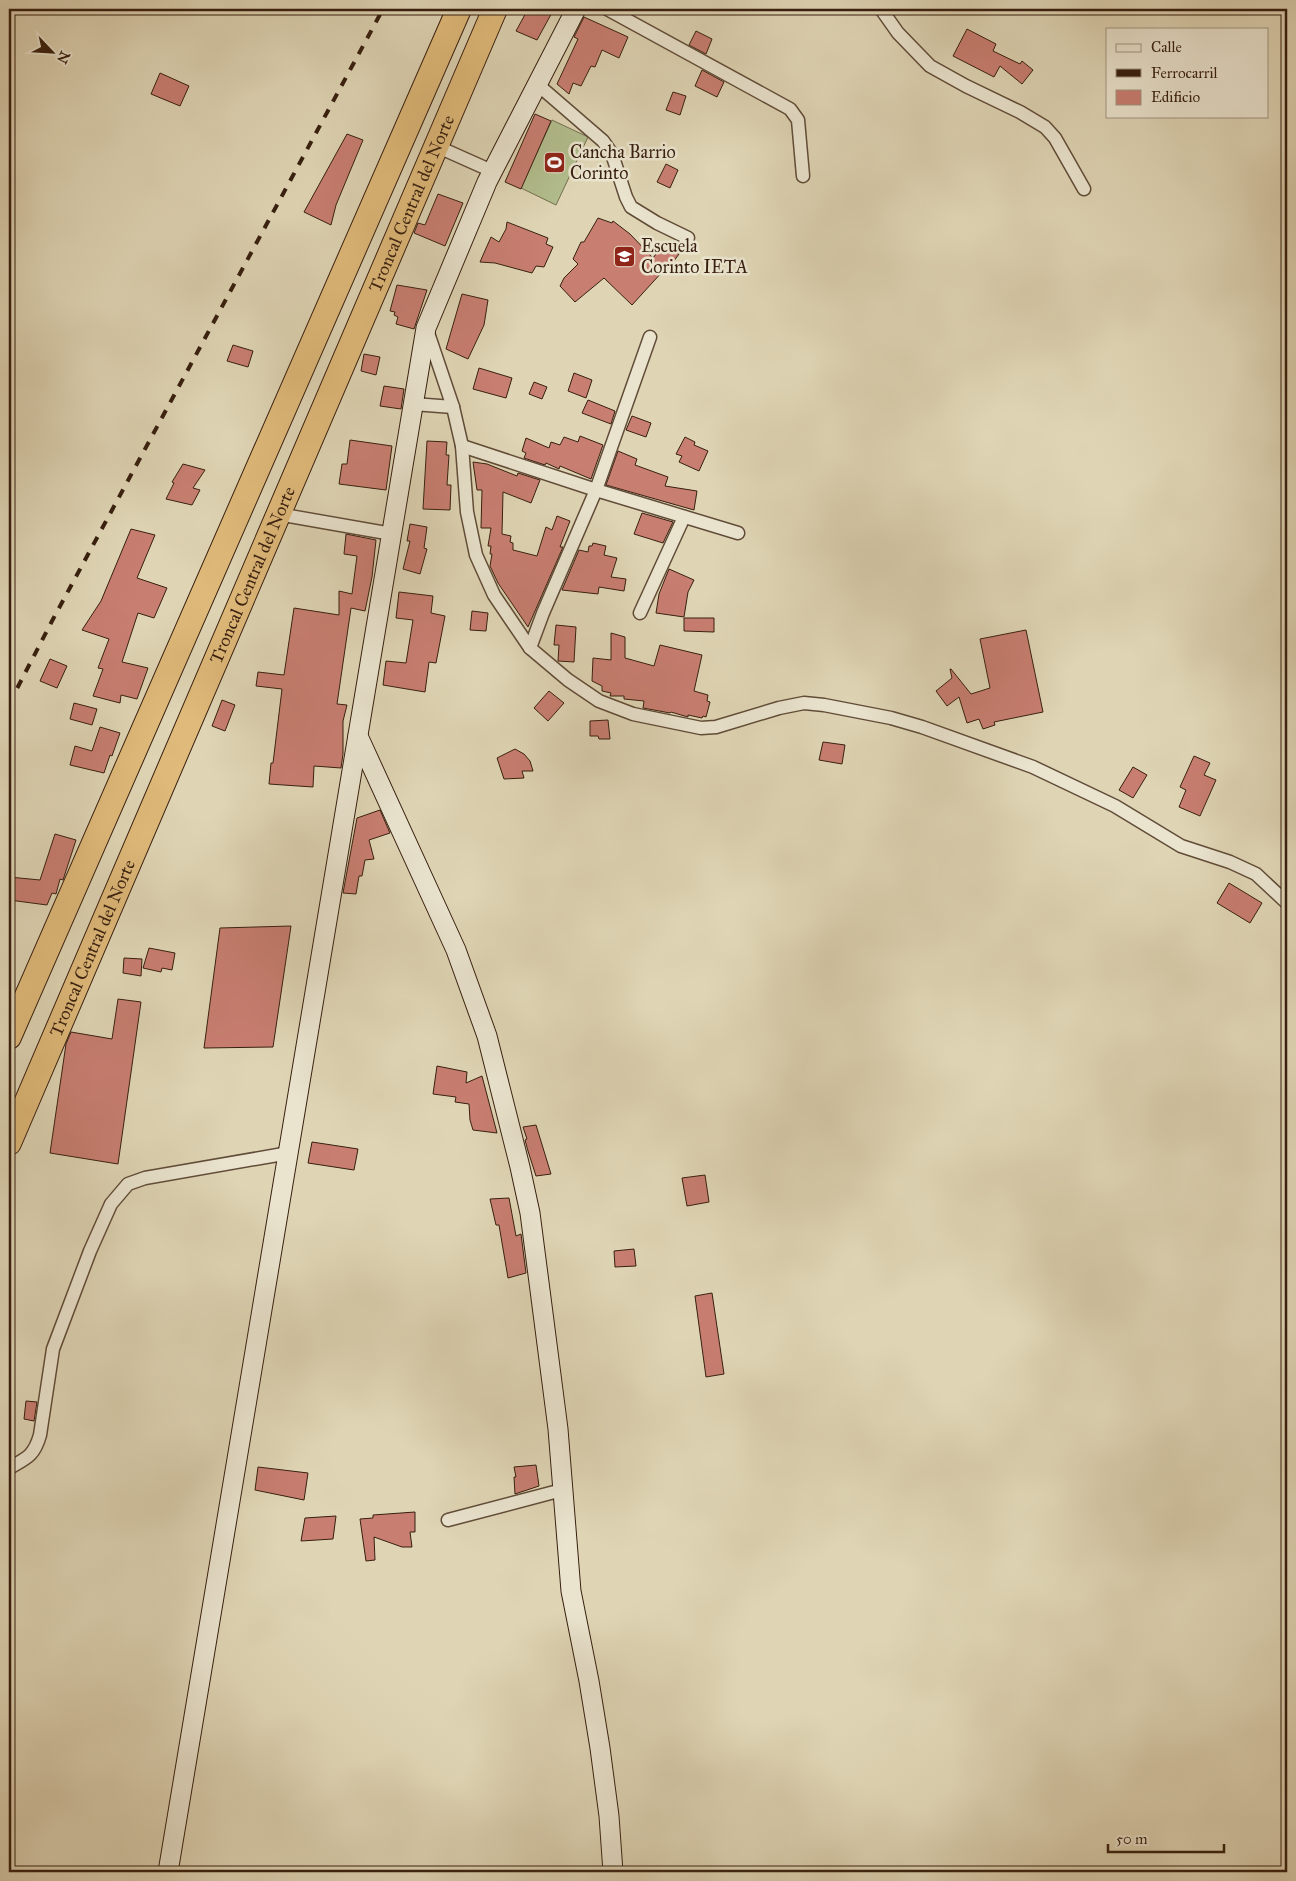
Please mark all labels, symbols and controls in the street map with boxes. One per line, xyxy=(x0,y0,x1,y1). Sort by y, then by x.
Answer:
north arrow xyxy=(28,28,78,78)
legend xyxy=(1106,28,1268,118)
text: Calle xyxy=(1151,38,1182,56)
text: N xyxy=(53,48,74,66)
text: Ferrocarril xyxy=(1151,64,1219,82)
text: Edificio xyxy=(1151,88,1200,106)
street label: Troncal Central del Norte xyxy=(364,112,459,296)
place label: Cancha Barrio Corinto xyxy=(570,141,676,184)
sports icon: Cancha Barrio Corinto xyxy=(542,150,566,174)
place label: Escuela Corinto IETA xyxy=(641,235,748,278)
school or university icon: Escuela Corinto IETA xyxy=(613,244,637,268)
street label: Troncal Central del Norte xyxy=(205,483,300,667)
street label: Troncal Central del Norte xyxy=(45,856,140,1040)
scale bar xyxy=(1108,1821,1225,1853)
text: 50 m xyxy=(1116,1830,1148,1848)

